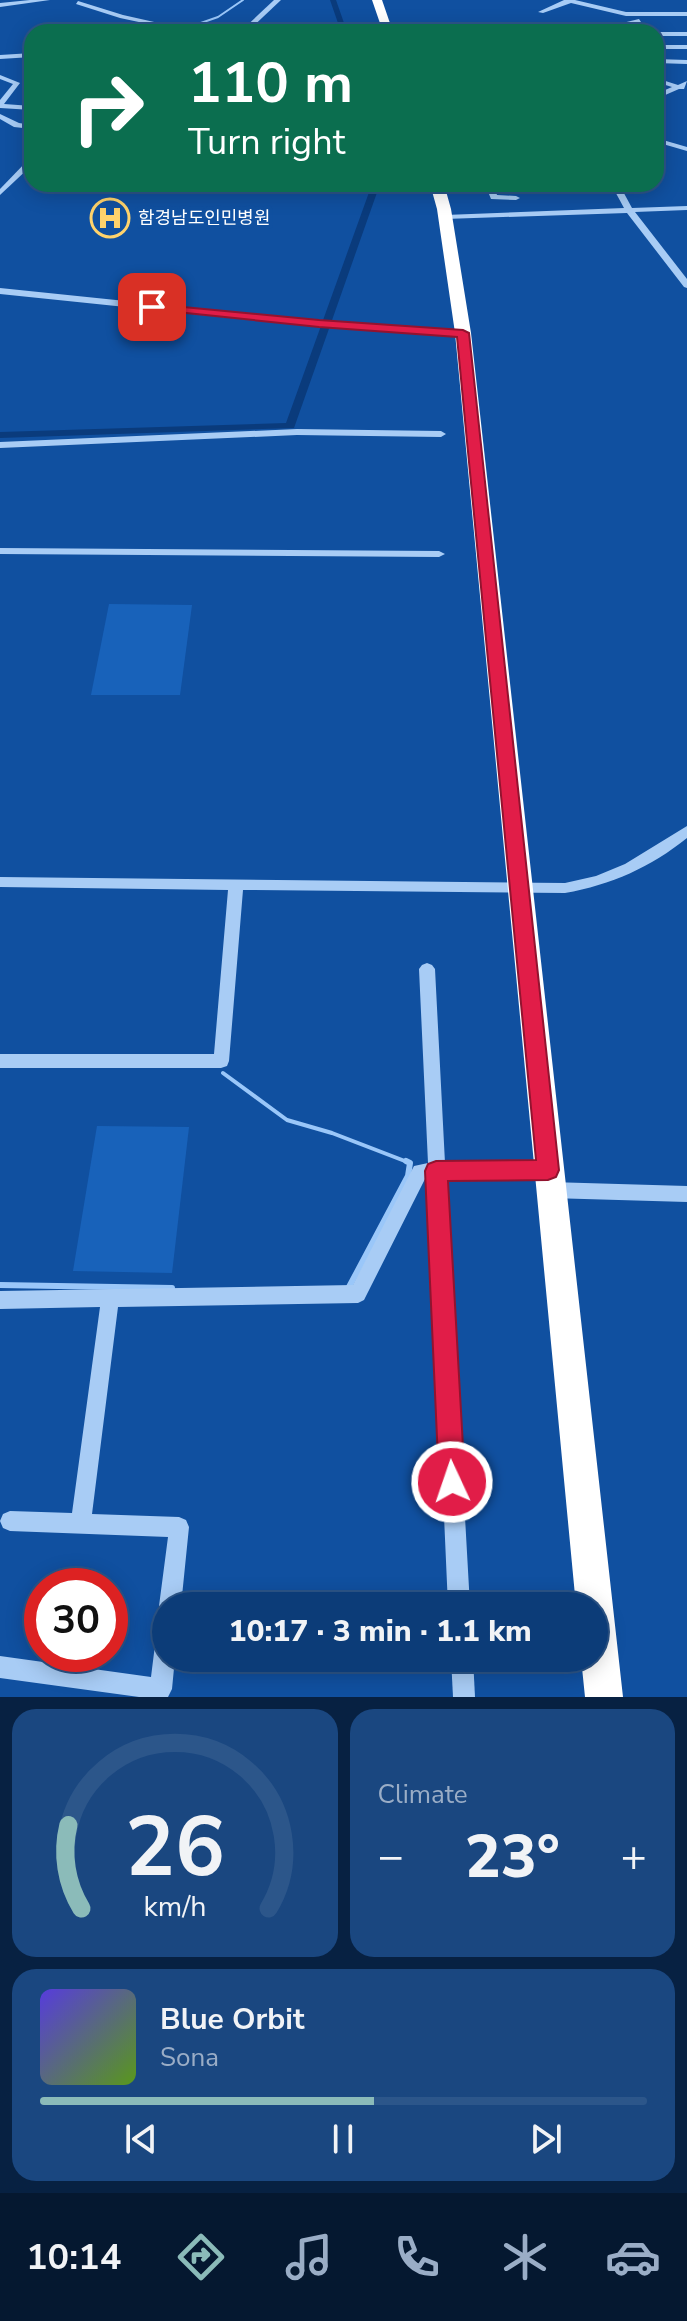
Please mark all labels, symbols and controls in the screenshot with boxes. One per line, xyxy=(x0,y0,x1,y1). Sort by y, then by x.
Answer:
text: 110 m xyxy=(188,45,353,122)
icon: right xyxy=(56,56,160,160)
text: Turn right xyxy=(188,118,345,167)
hospital icon: 함경남도인민병원 xyxy=(89,197,131,239)
place label: 함경남도인민병원 xyxy=(138,206,270,230)
pin xyxy=(118,273,186,341)
icon: arrive xyxy=(130,285,174,329)
position arrow xyxy=(410,1440,494,1524)
speed limit sign: 30 xyxy=(24,1568,128,1672)
text: 10:17 · 3 min · 1.1 km xyxy=(228,1611,532,1652)
text: Climate xyxy=(378,1777,468,1812)
text: 26 xyxy=(125,1791,225,1904)
text: 23° xyxy=(465,1816,560,1898)
text: − xyxy=(378,1827,404,1887)
text: + xyxy=(621,1827,647,1887)
text: km/h xyxy=(143,1887,206,1926)
text: Blue Orbit xyxy=(160,1999,304,2040)
text: Sona xyxy=(160,2040,219,2075)
icon: previous xyxy=(119,2117,163,2161)
icon: pause xyxy=(321,2117,365,2161)
icon: next xyxy=(524,2117,568,2161)
icon: directions xyxy=(173,2229,229,2285)
icon: music xyxy=(281,2229,337,2285)
icon: phone xyxy=(389,2229,445,2285)
icon: climate xyxy=(497,2229,553,2285)
icon: car xyxy=(605,2229,661,2285)
text: 10:14 xyxy=(26,2233,121,2282)

